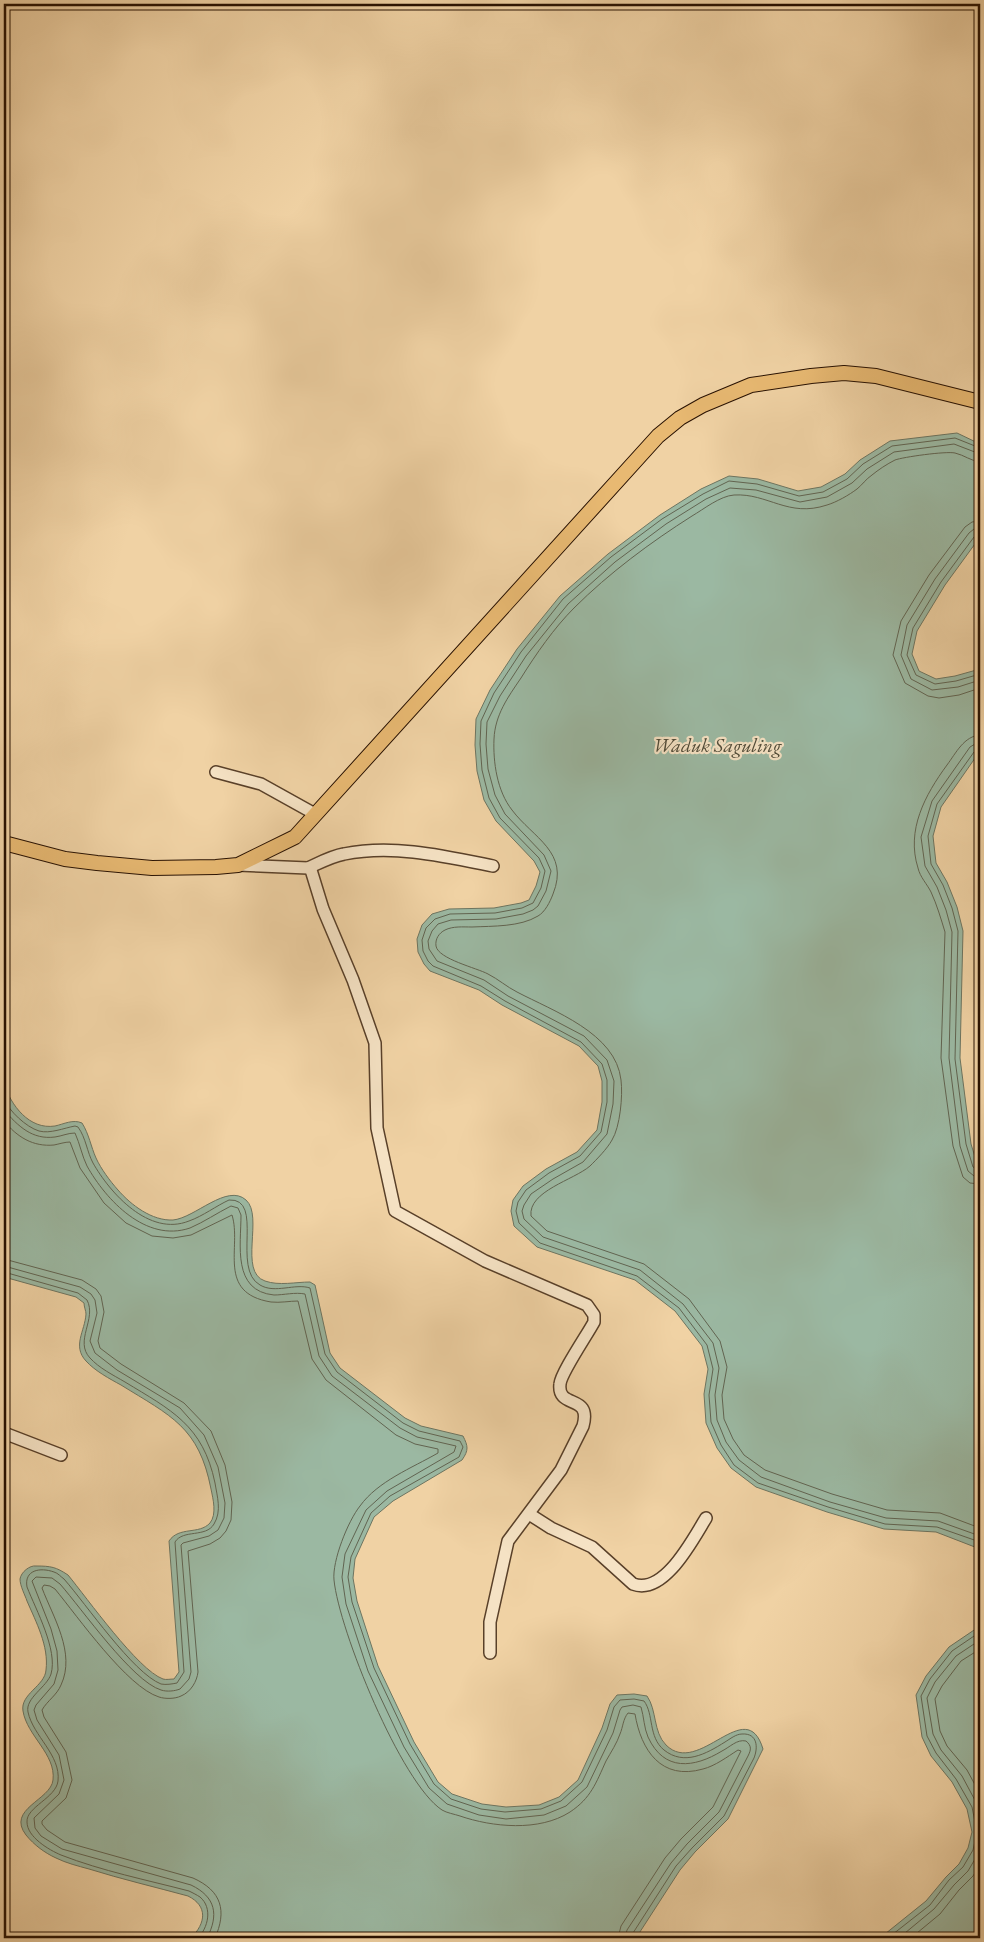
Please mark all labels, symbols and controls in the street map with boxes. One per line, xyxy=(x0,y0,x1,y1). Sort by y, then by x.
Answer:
water label: Waduk Saguling xyxy=(653,732,782,758)

